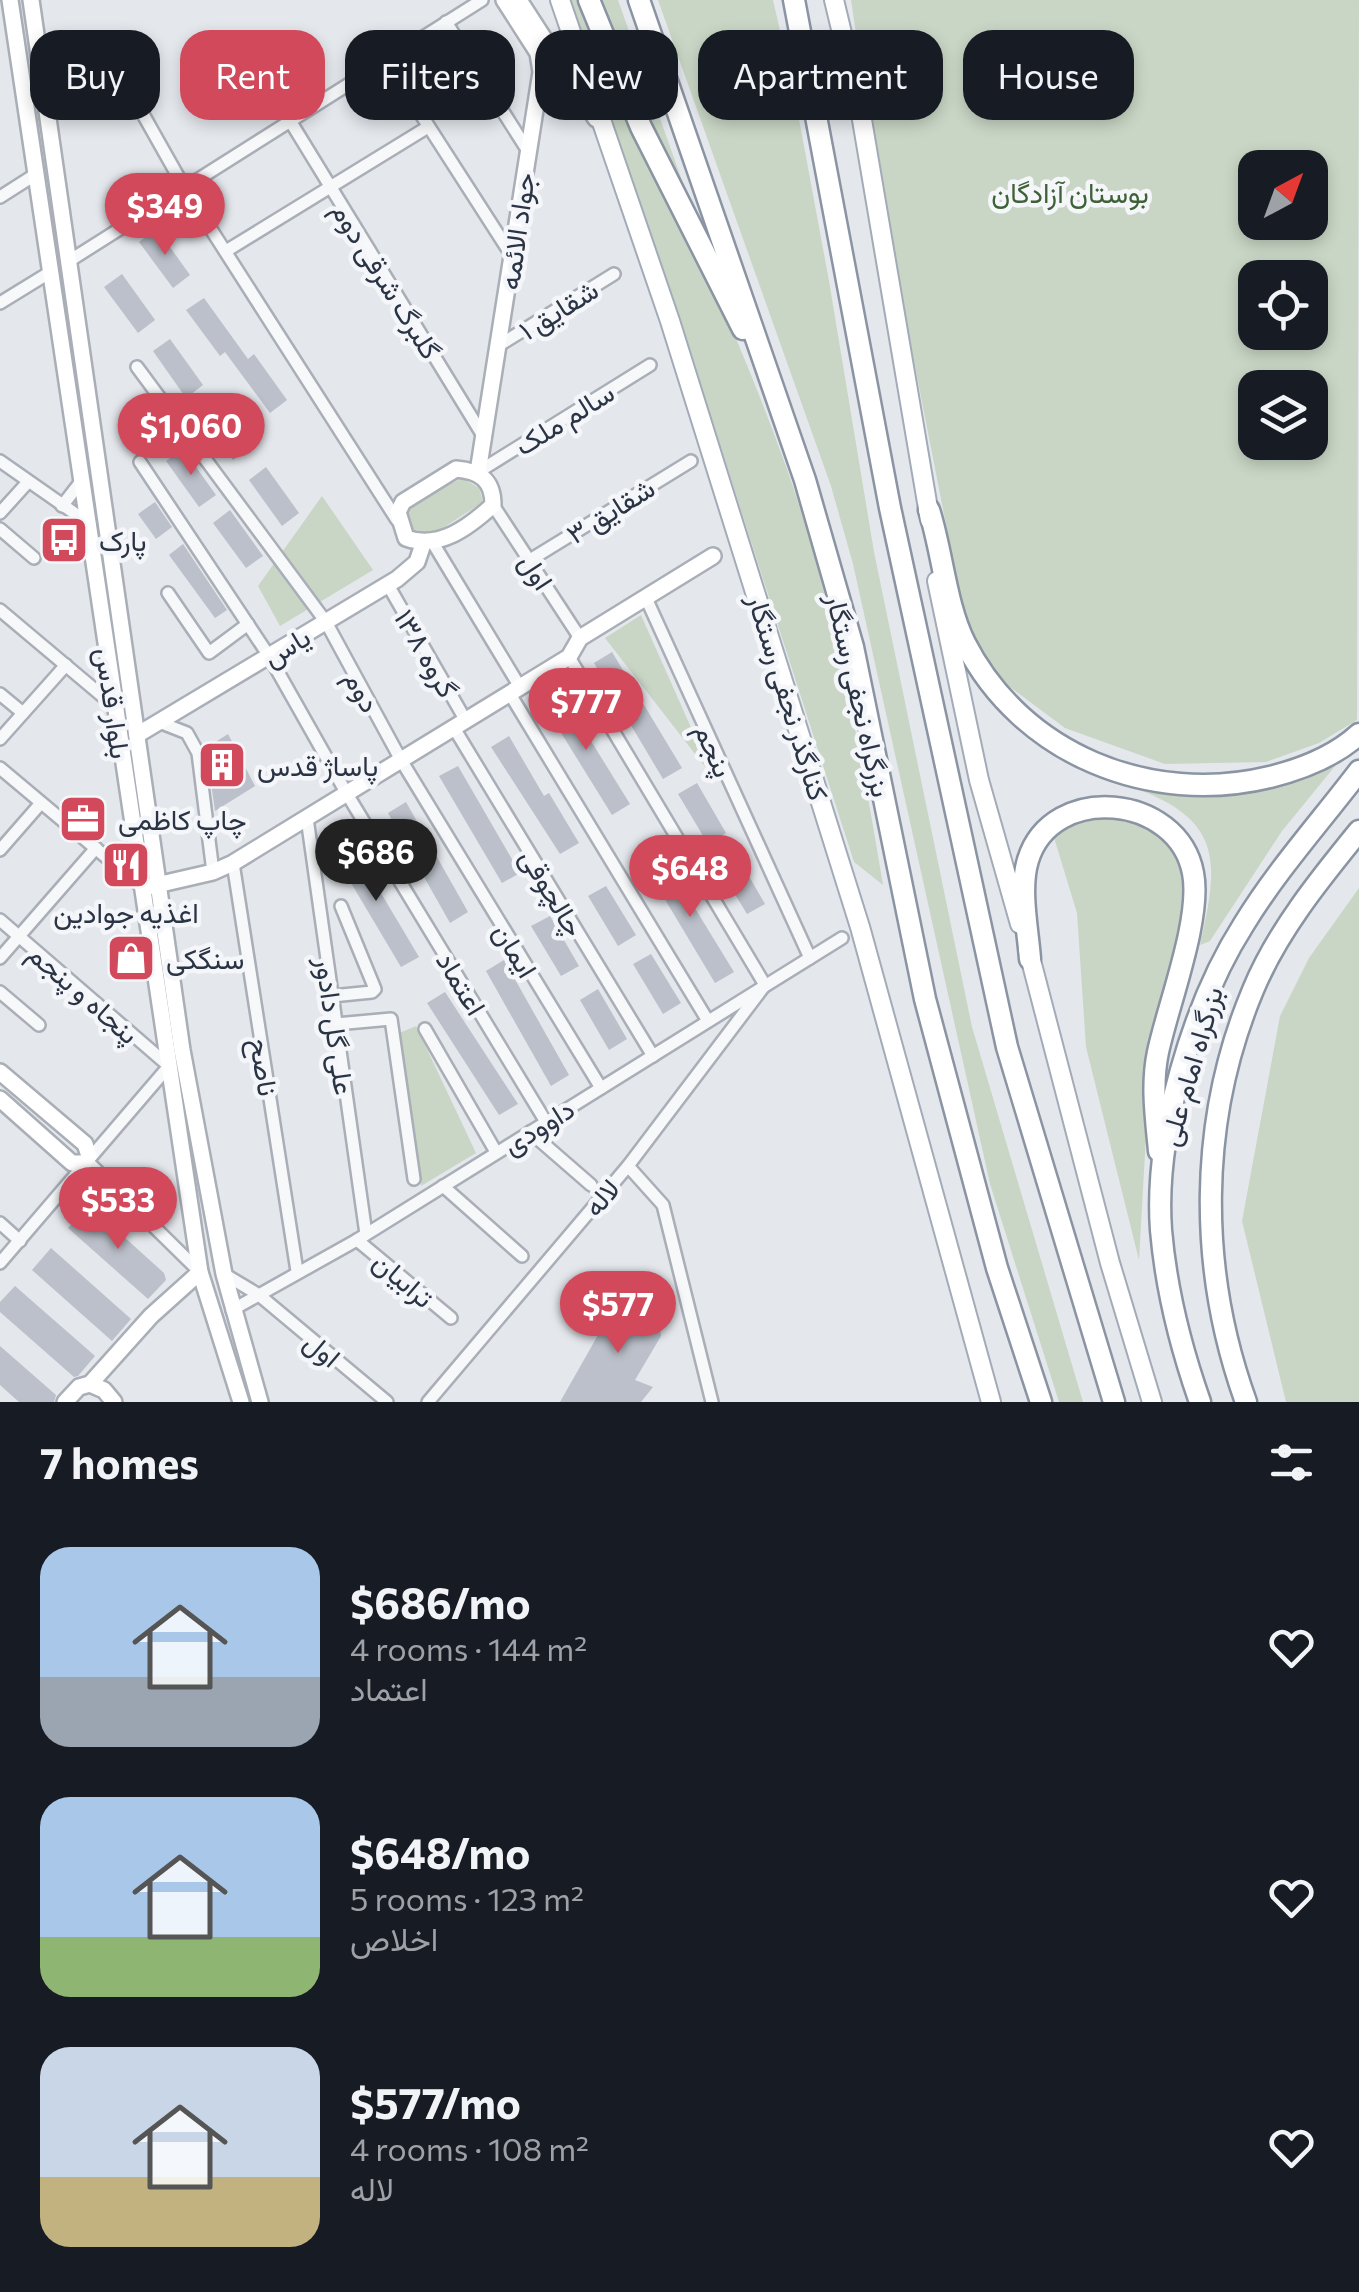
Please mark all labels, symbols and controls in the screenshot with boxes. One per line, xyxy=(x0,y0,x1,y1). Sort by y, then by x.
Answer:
chip: Buy xyxy=(30,30,160,120)
chip: Rent xyxy=(180,30,325,120)
chip: Filters xyxy=(345,30,515,120)
chip: New xyxy=(535,30,678,120)
chip: Apartment xyxy=(698,30,943,120)
chip: House xyxy=(963,30,1134,120)
north arrow xyxy=(1238,150,1328,240)
map controls xyxy=(1238,150,1328,460)
street label: جواد الائمه xyxy=(491,170,543,292)
pin: $349 xyxy=(106,173,224,258)
park label: بوستان آزادگان xyxy=(991,175,1149,211)
text: $349 xyxy=(127,185,203,225)
street label: گلبرگ شرقی دوم xyxy=(323,195,449,366)
button: locate xyxy=(1238,260,1328,350)
street label: شقایق ۱ xyxy=(512,272,604,347)
button: layers xyxy=(1238,370,1328,460)
street label: سالم ملک xyxy=(508,374,622,464)
pin: $1,060 xyxy=(110,393,272,478)
text: $1,060 xyxy=(140,405,242,445)
street label: شقایق ۳ xyxy=(560,470,661,551)
bus stop icon: پارک xyxy=(38,514,90,566)
place label: پارک xyxy=(99,523,147,560)
street label: اول xyxy=(511,546,561,597)
street label: کنارگذر نجفی رستگار xyxy=(739,589,837,805)
street label: بزرگراه نجفی رستگار xyxy=(818,589,900,801)
street label: گروه ۱۳۸ xyxy=(386,603,466,704)
street label: یاس xyxy=(256,619,316,674)
street label: بلوار قدس xyxy=(87,645,139,761)
street label: دوم xyxy=(335,664,388,719)
pin: $777 xyxy=(527,668,645,753)
text: $777 xyxy=(550,680,622,720)
street label: پنجم xyxy=(686,718,742,783)
building icon: پاساژ قدس xyxy=(196,739,248,791)
place label: پاساژ قدس xyxy=(257,748,378,785)
office icon: چاپ كاظمى xyxy=(57,793,109,845)
place label: چاپ كاظمى xyxy=(118,802,247,839)
pin: $686 xyxy=(317,819,435,904)
text: $686 xyxy=(337,831,415,871)
pin: $648 xyxy=(631,835,749,920)
restaurant icon: اغذیه جوادین xyxy=(100,839,152,891)
street label: چالچوقی xyxy=(511,842,592,944)
text: $648 xyxy=(651,847,729,887)
place label: اغذیه جوادین xyxy=(53,895,199,931)
street label: ایمان xyxy=(487,917,545,983)
shop icon: سنگکی xyxy=(105,932,157,984)
street label: پنجاه و پنجم xyxy=(20,936,146,1053)
place label: سنگکی xyxy=(166,941,244,976)
street label: اعتماد xyxy=(430,945,494,1021)
street label: علی گل دادور xyxy=(307,954,363,1097)
street label: بزرگراه امام علی xyxy=(1151,982,1232,1150)
street label: ناصح xyxy=(240,1036,286,1099)
street label: داوودی xyxy=(496,1091,581,1163)
pin: $533 xyxy=(59,1167,177,1252)
street label: لاله xyxy=(576,1171,626,1223)
text: $533 xyxy=(81,1179,155,1219)
street label: ترابیان xyxy=(365,1244,441,1316)
pin: $577 xyxy=(559,1271,677,1356)
text: $577 xyxy=(582,1283,654,1323)
street label: اول xyxy=(297,1324,348,1375)
icon: filters xyxy=(1264,1435,1319,1490)
text: 7 homes xyxy=(40,1436,199,1488)
text: $686/mo xyxy=(350,1576,530,1628)
icon: home xyxy=(120,1587,240,1707)
icon: heart xyxy=(1264,1620,1319,1675)
text: 4 rooms · 144 m² xyxy=(350,1628,587,1668)
text: اعتماد xyxy=(350,1668,428,1708)
text: $648/mo xyxy=(350,1826,530,1878)
icon: home xyxy=(120,1837,240,1957)
icon: heart xyxy=(1264,1870,1319,1925)
text: 5 rooms · 123 m² xyxy=(350,1878,584,1918)
text: اخلاص xyxy=(350,1918,438,1958)
text: $577/mo xyxy=(350,2076,521,2128)
icon: home xyxy=(120,2087,240,2207)
icon: heart xyxy=(1264,2120,1319,2175)
text: 4 rooms · 108 m² xyxy=(350,2128,589,2168)
text: لاله xyxy=(350,2168,394,2208)

